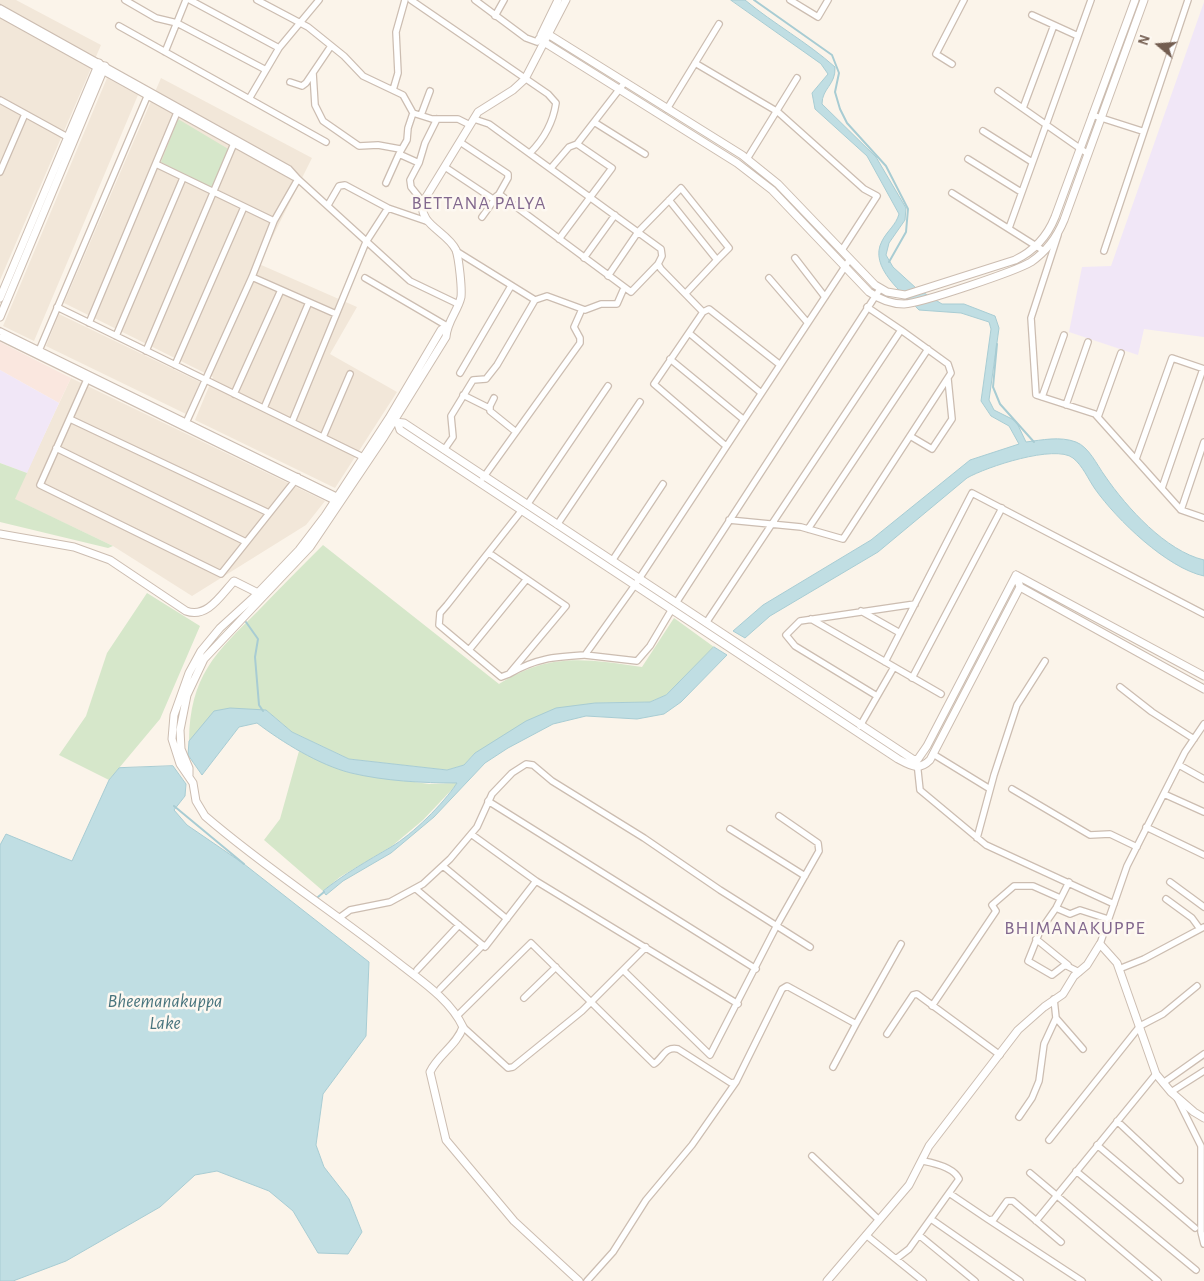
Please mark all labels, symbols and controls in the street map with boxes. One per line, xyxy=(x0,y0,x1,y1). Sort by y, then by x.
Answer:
north arrow xyxy=(1134,20,1184,70)
text: N xyxy=(1137,34,1153,47)
district label: BETTANA PALYA xyxy=(410,192,548,214)
district label: BHIMANAKUPPE xyxy=(1003,917,1147,939)
water label: Bheemanakuppa Lake xyxy=(108,990,222,1034)

